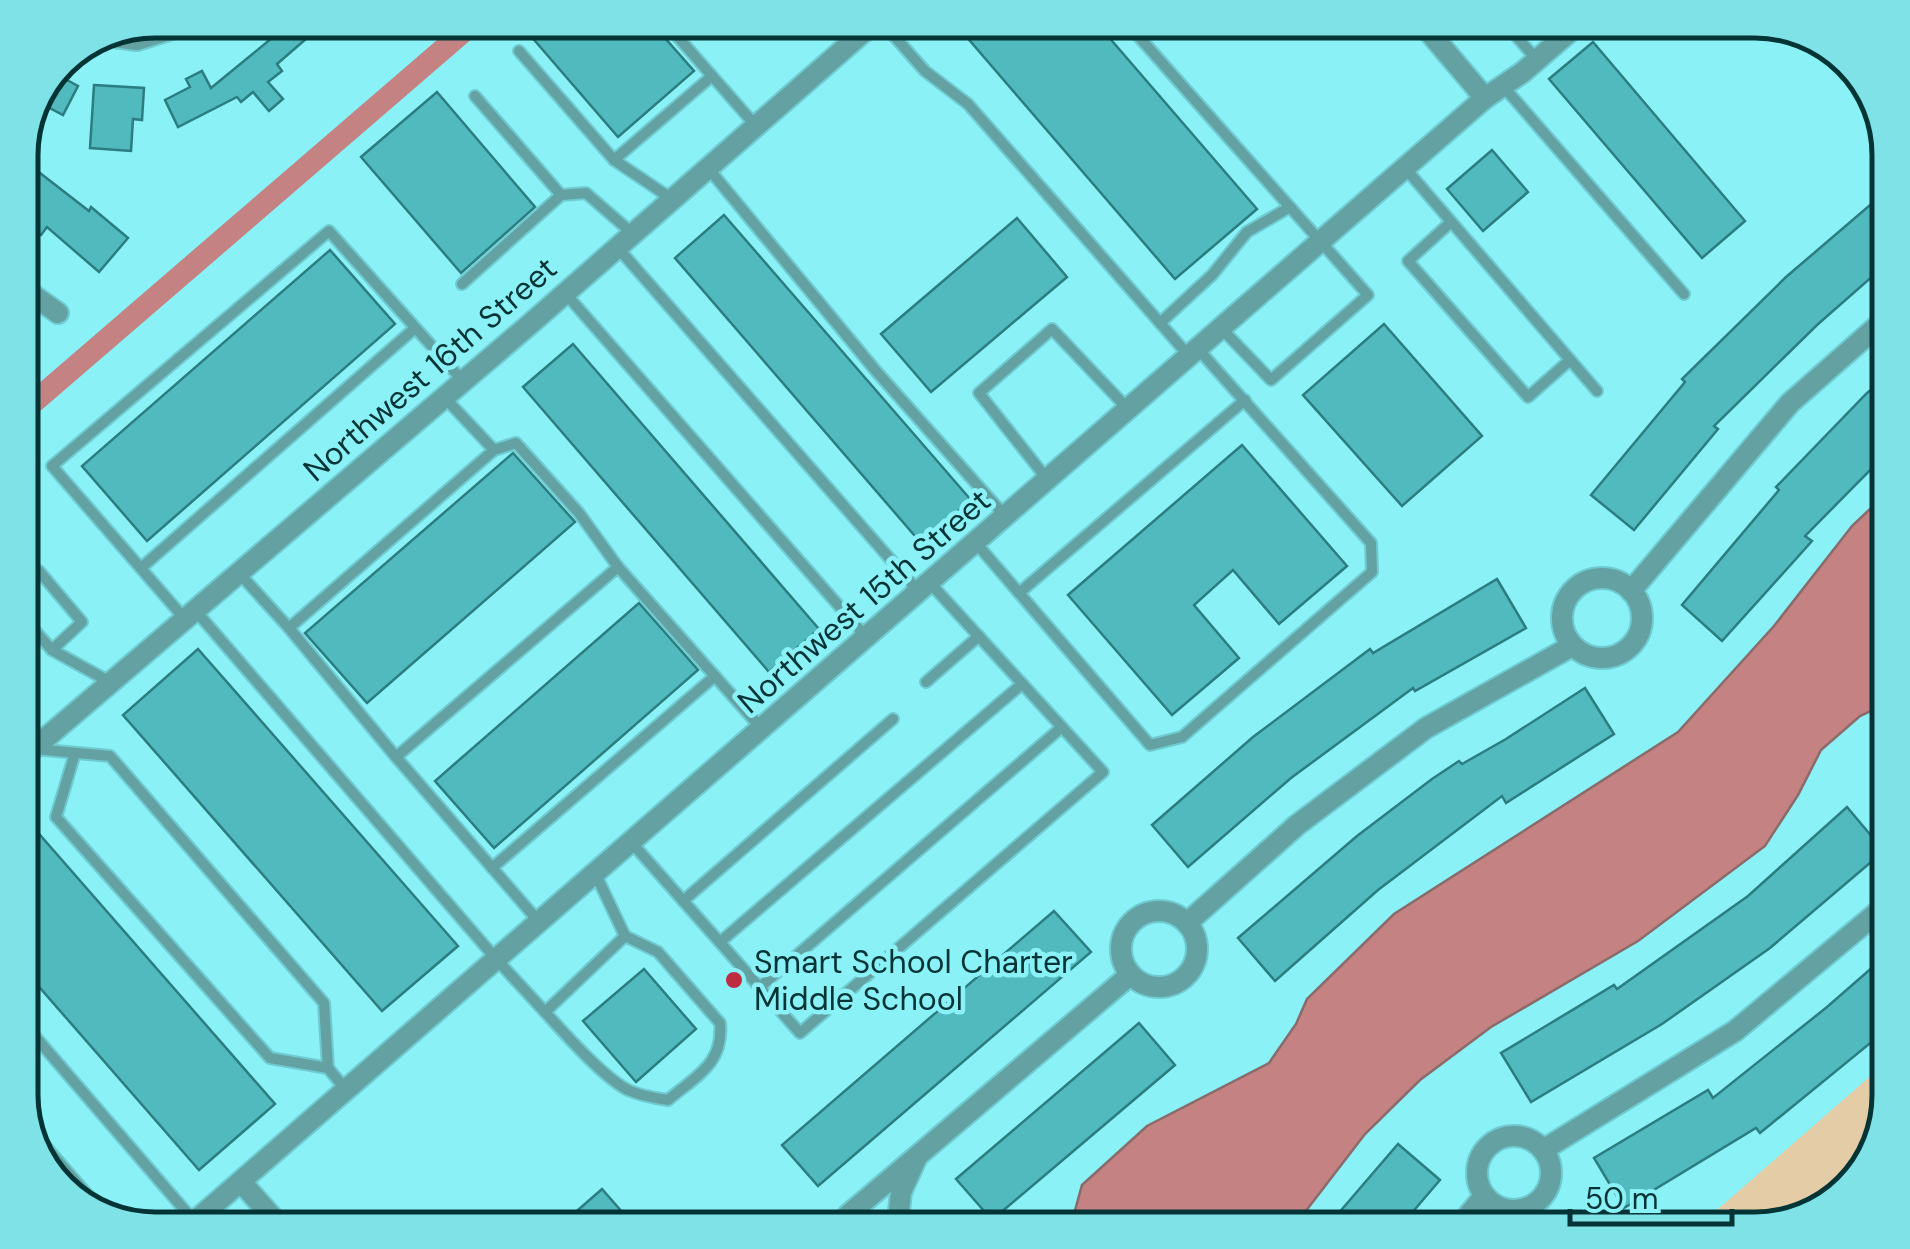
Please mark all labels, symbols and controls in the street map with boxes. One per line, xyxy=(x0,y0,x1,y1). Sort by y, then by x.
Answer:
street label: Northwest 16th Street xyxy=(295,247,565,491)
street label: Northwest 15th Street xyxy=(729,480,999,722)
place label: Smart School Charter Middle School xyxy=(754,941,1073,1020)
marker: Smart School Charter Middle School xyxy=(723,969,745,991)
scale bar xyxy=(1570,1164,1732,1226)
text: 50 m xyxy=(1585,1179,1659,1218)

